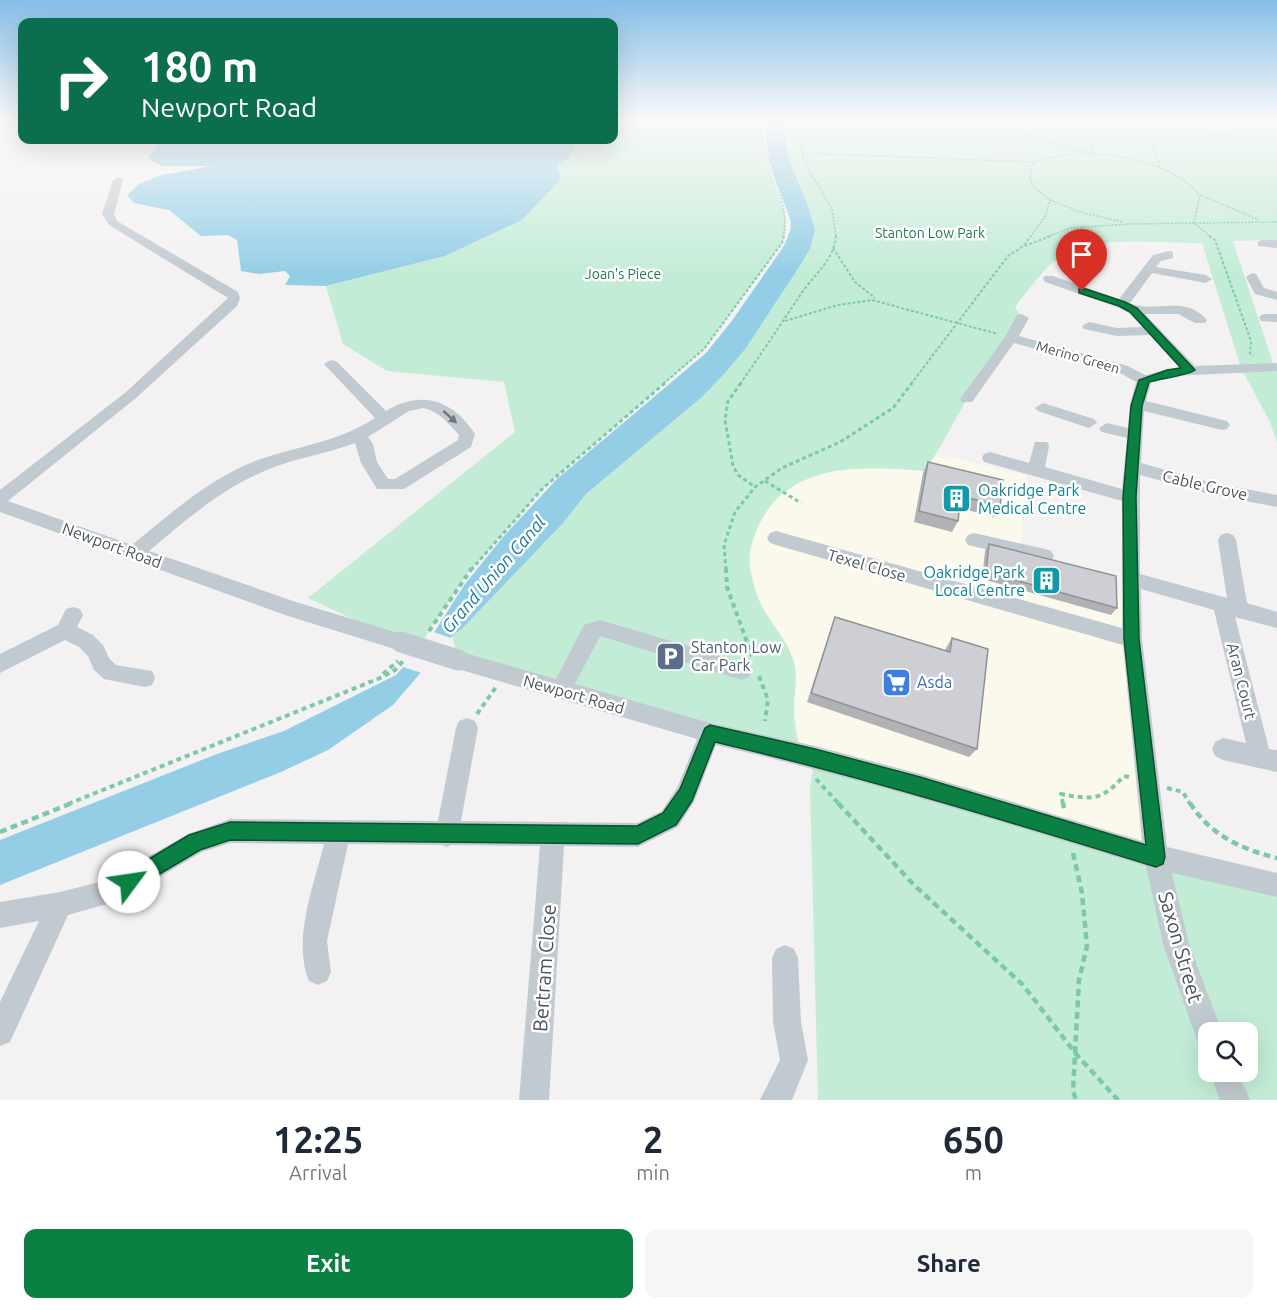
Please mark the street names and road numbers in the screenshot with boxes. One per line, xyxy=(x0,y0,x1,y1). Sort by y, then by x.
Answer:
street label: Merino Green xyxy=(1034,337,1122,377)
street label: Cable Grove xyxy=(1161,466,1249,504)
street label: Newport Road xyxy=(60,519,164,571)
street label: Texel Close xyxy=(826,545,908,585)
street label: Aran Court xyxy=(1224,641,1260,722)
street label: Newport Road xyxy=(521,671,627,717)
street label: Saxon Street xyxy=(1154,889,1208,1005)
street label: Bertram Close xyxy=(528,903,560,1033)

